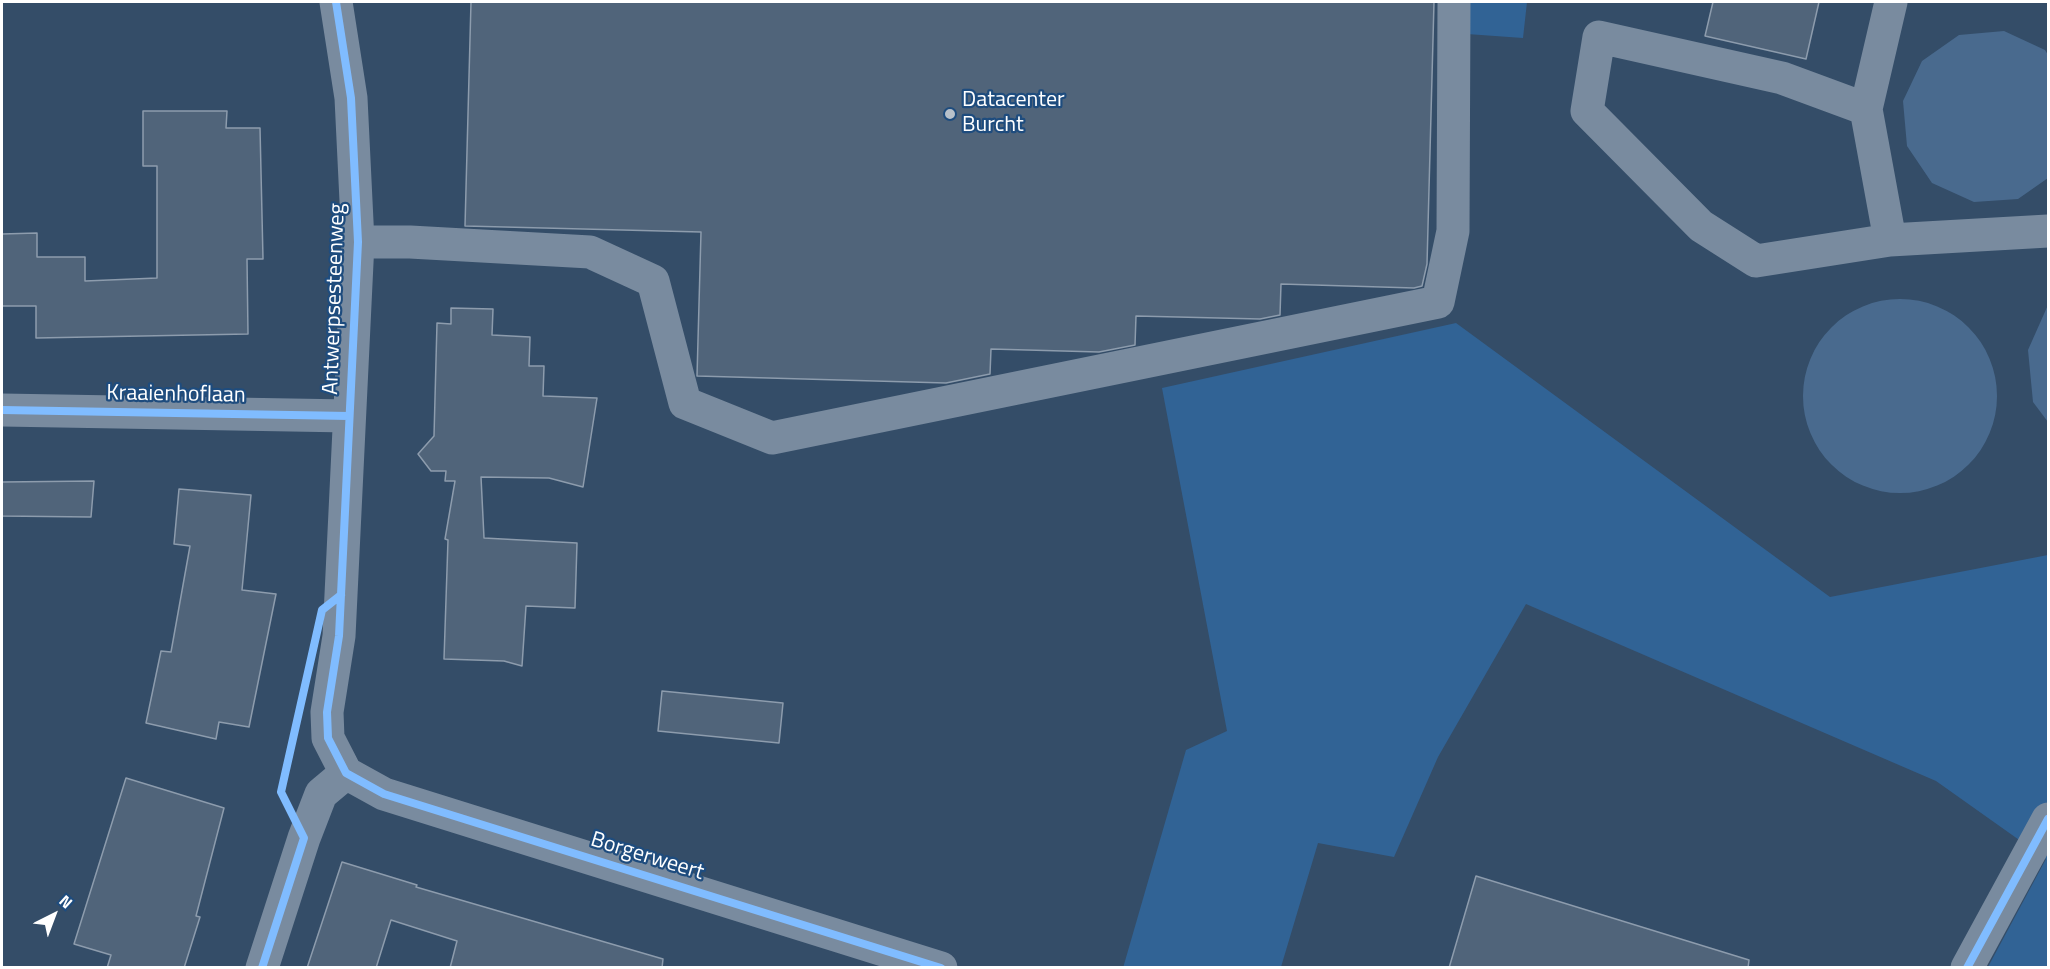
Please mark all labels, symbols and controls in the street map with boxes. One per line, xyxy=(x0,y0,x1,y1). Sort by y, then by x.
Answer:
place label: Datacenter Burcht xyxy=(962,88,1065,140)
marker: Datacenter Burcht xyxy=(943,107,957,121)
street label: Antwerpsesteenweg xyxy=(318,203,352,395)
street label: Kraaienhoflaan xyxy=(106,381,246,409)
street label: Borgerweert xyxy=(587,827,707,887)
north arrow xyxy=(24,885,84,945)
text: N xyxy=(54,889,78,914)

